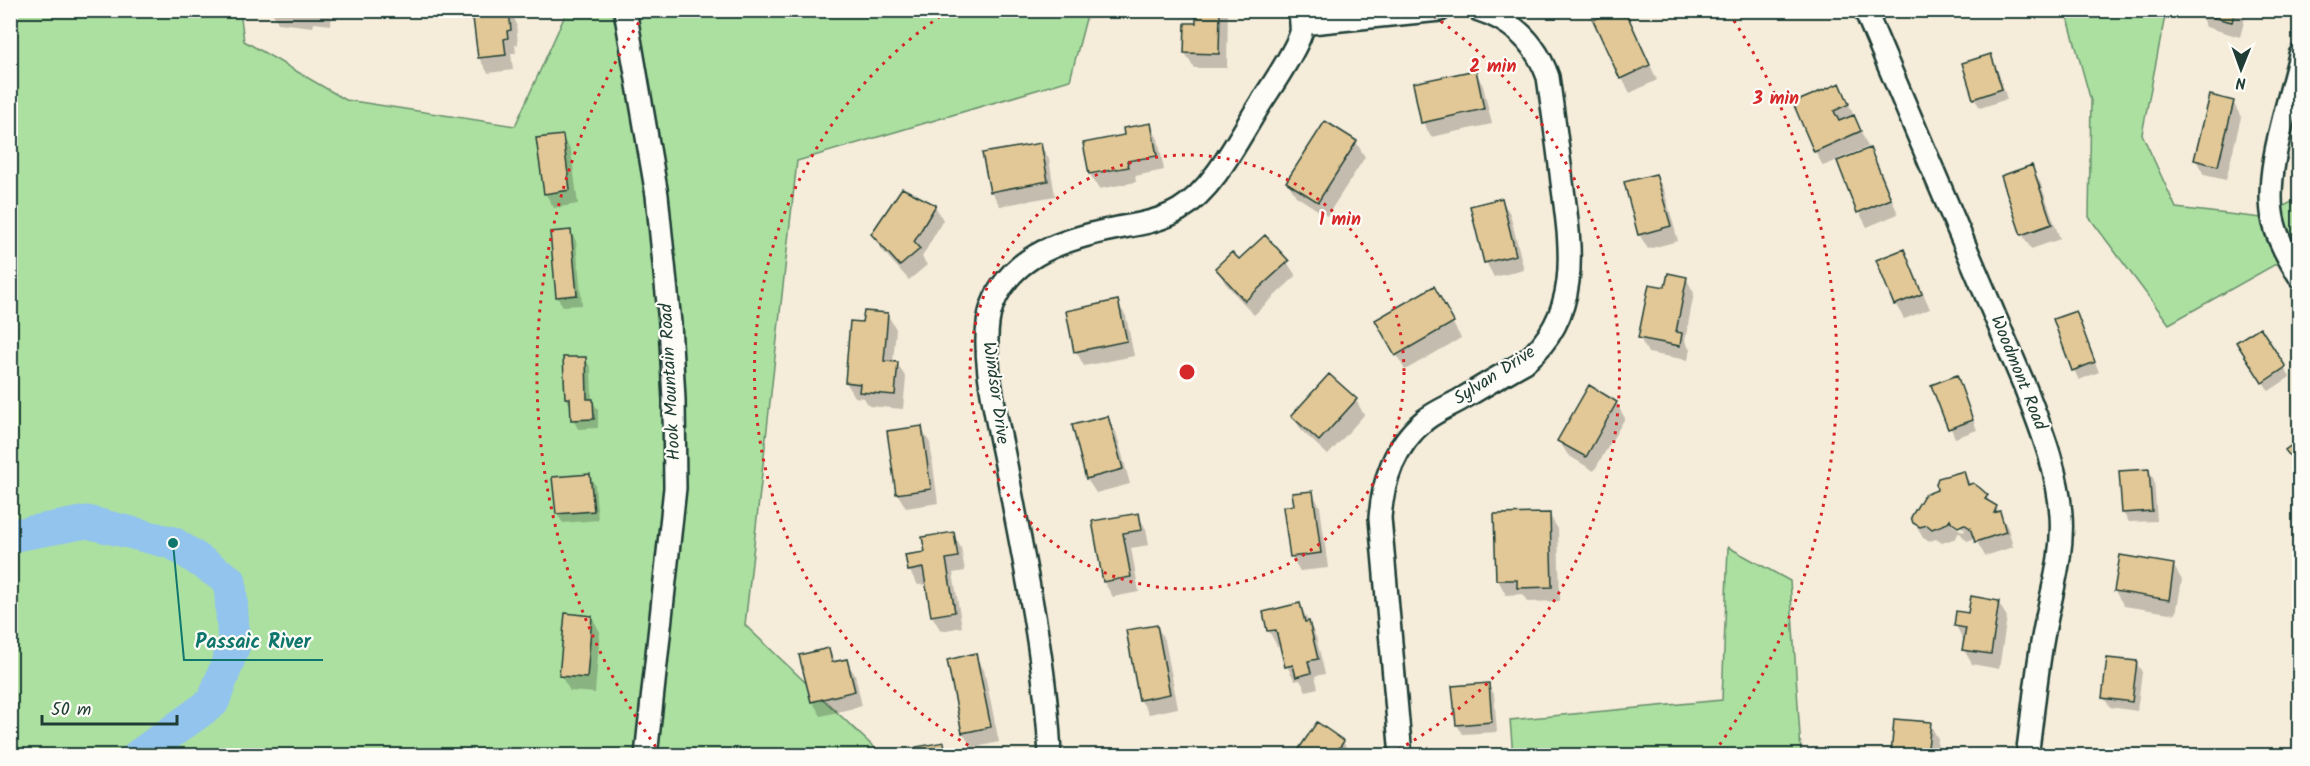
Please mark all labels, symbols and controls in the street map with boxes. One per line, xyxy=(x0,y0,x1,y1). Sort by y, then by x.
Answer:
north arrow xyxy=(2211,39,2271,99)
text: 2 min xyxy=(1470,53,1516,82)
text: N xyxy=(2235,70,2246,95)
text: 3 min xyxy=(1752,85,1799,114)
text: 1 min xyxy=(1319,206,1361,235)
street label: Hook Mountain Road xyxy=(652,302,690,461)
street label: Woodmont Road xyxy=(1982,311,2055,436)
street label: Sylvan Drive xyxy=(1448,339,1542,413)
street label: Windsor Drive xyxy=(973,340,1017,446)
centre of rings xyxy=(1177,362,1197,382)
callout: Passaic River xyxy=(184,622,323,660)
text: Passaic River xyxy=(195,627,311,659)
scale bar xyxy=(42,688,177,726)
text: 50 m xyxy=(51,696,91,725)

